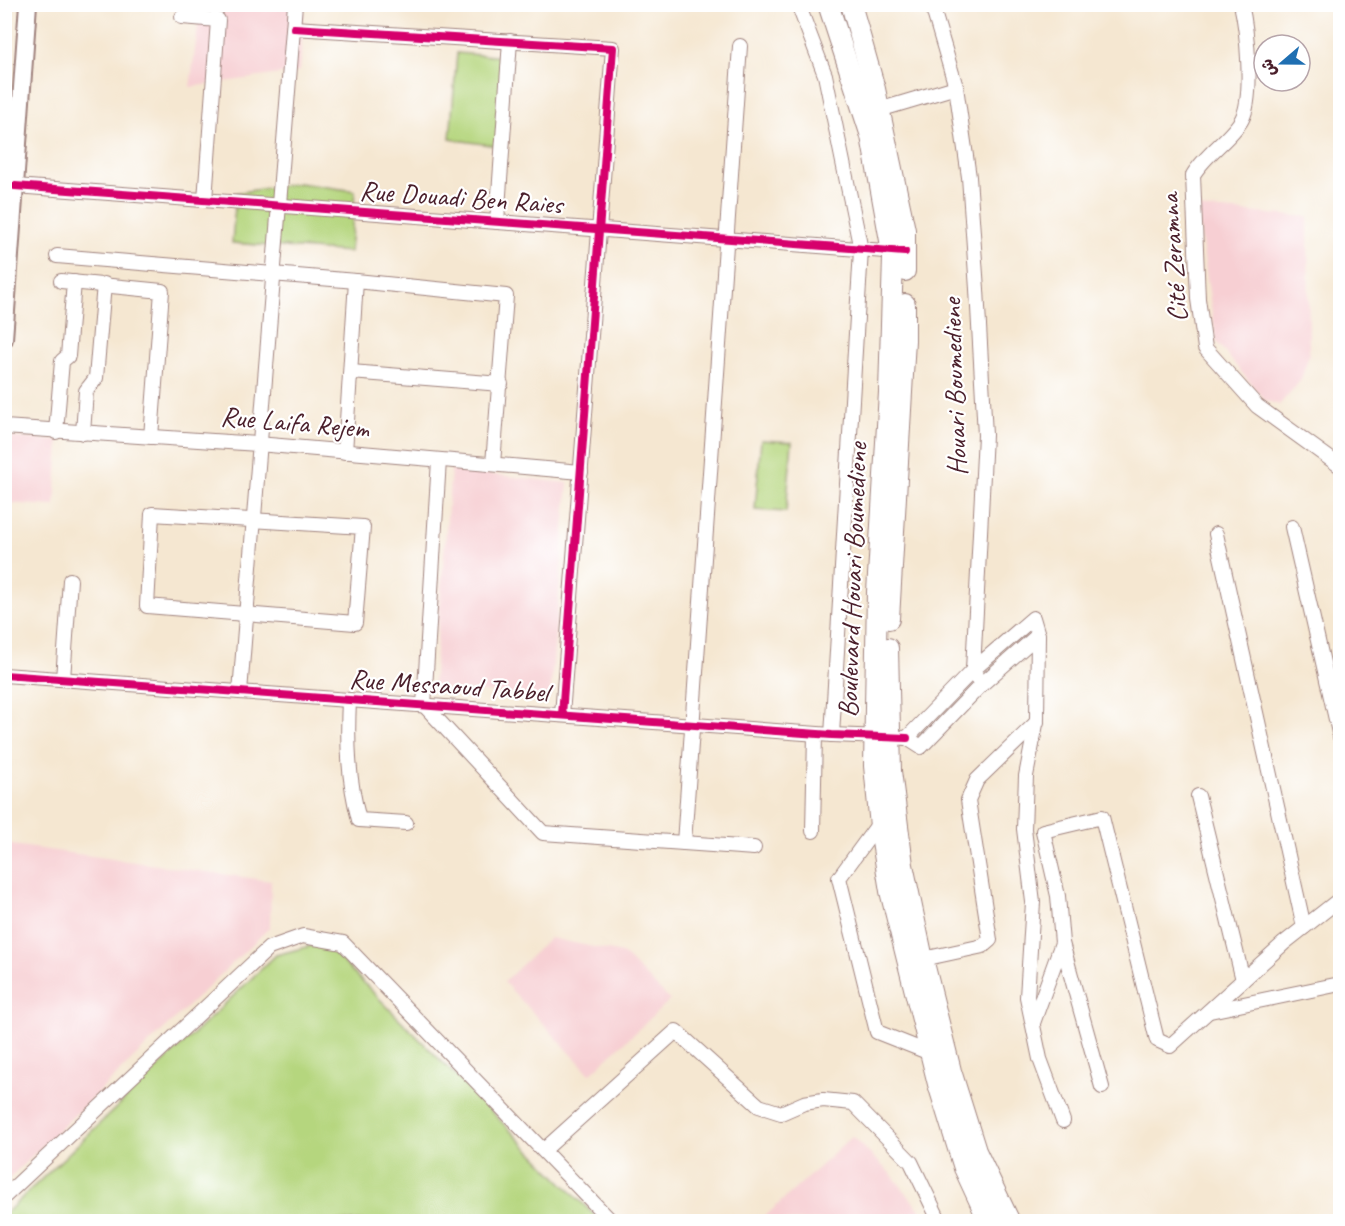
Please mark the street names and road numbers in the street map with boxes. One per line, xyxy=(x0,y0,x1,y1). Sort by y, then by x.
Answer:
street label: Rue Douadi Ben Raies xyxy=(358,172,566,222)
street label: Cité Zeramna xyxy=(1151,190,1195,323)
street label: Houari Boumediene xyxy=(933,296,975,476)
street label: Rue Laifa Rejem xyxy=(219,398,372,446)
street label: Boulevard Houari Boumediene xyxy=(830,440,874,718)
street label: Rue Messaoud Tabbel xyxy=(348,661,555,710)

